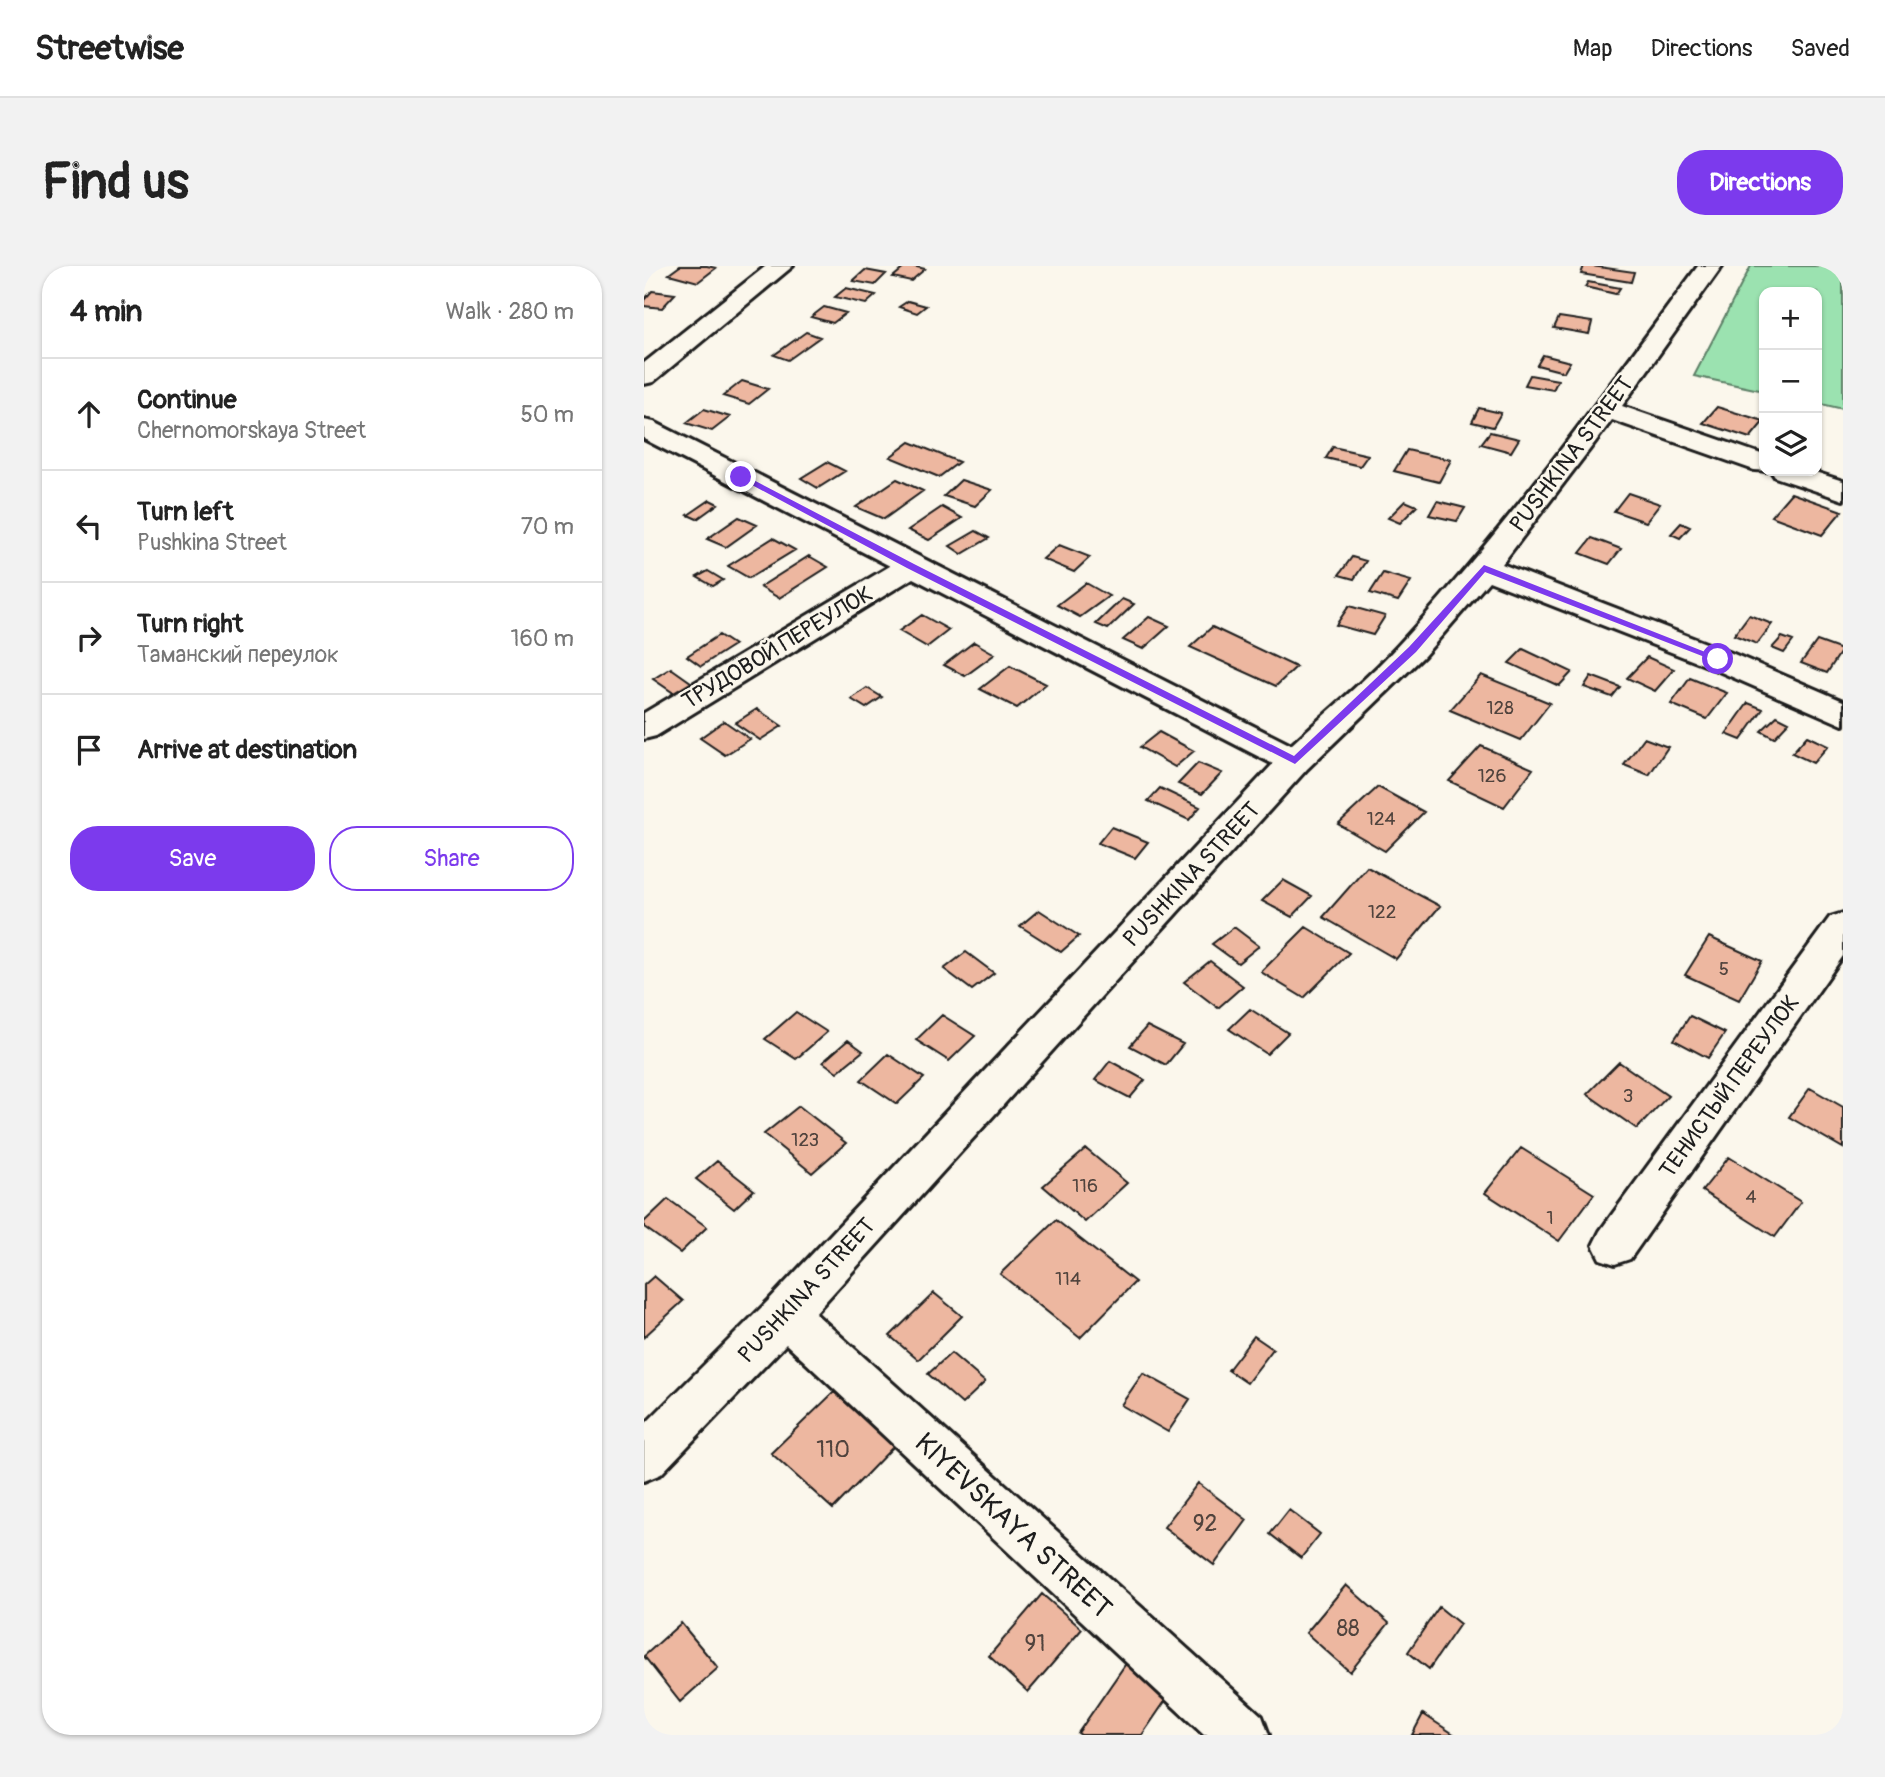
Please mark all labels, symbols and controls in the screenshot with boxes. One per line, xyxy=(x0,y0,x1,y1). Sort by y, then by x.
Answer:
text: Streetwise xyxy=(35,28,184,69)
text: Map xyxy=(1573,34,1613,63)
text: Directions xyxy=(1651,34,1752,63)
text: Saved xyxy=(1790,34,1850,63)
button: Directions xyxy=(1677,150,1843,215)
text: Find us xyxy=(42,152,189,213)
map controls xyxy=(1759,287,1822,476)
button: + xyxy=(1759,287,1822,350)
text: 4 min xyxy=(70,293,143,330)
text: Walk · 280 m xyxy=(446,297,574,326)
button: − xyxy=(1759,350,1822,413)
street label: PUSHKINA STREET xyxy=(1503,370,1640,538)
text: Continue xyxy=(137,384,237,416)
icon: ahead xyxy=(70,395,108,433)
text: 50 m xyxy=(520,400,574,429)
button: layers xyxy=(1759,413,1822,476)
text: Chernomorskaya Street xyxy=(137,416,366,445)
route end xyxy=(725,461,756,492)
text: Turn left xyxy=(137,496,233,528)
icon: left xyxy=(70,507,108,545)
text: 70 m xyxy=(521,512,574,541)
text: Pushkina Street xyxy=(137,528,287,557)
street label: ТРУДОВОЙ ПЕРЕУЛОК xyxy=(677,579,878,716)
text: Turn right xyxy=(137,608,243,640)
icon: right xyxy=(70,619,108,657)
text: 160 m xyxy=(510,624,574,653)
text: Таманский переулок xyxy=(137,640,339,669)
route start xyxy=(1702,643,1733,674)
house number: 128 xyxy=(1486,696,1514,720)
icon: arrive xyxy=(70,731,108,769)
text: Arrive at destination xyxy=(137,734,357,766)
house number: 126 xyxy=(1477,764,1507,788)
street label: PUSHKINA STREET xyxy=(1117,796,1266,953)
house number: 124 xyxy=(1366,807,1396,831)
button: Save xyxy=(70,826,315,891)
button: Share xyxy=(329,826,574,891)
house number: 122 xyxy=(1368,900,1396,924)
house number: 5 xyxy=(1719,957,1729,981)
street label: ТЕНИСТЫЙ ПЕРЕУЛОК xyxy=(1653,989,1806,1184)
house number: 3 xyxy=(1623,1084,1633,1108)
house number: 123 xyxy=(791,1128,819,1152)
house number: 116 xyxy=(1072,1174,1098,1198)
house number: 4 xyxy=(1745,1185,1757,1209)
house number: 1 xyxy=(1546,1206,1554,1230)
street label: PUSHKINA STREET xyxy=(732,1212,881,1369)
house number: 114 xyxy=(1055,1267,1081,1291)
street label: KIYEVSKAYA STREET xyxy=(907,1426,1119,1627)
house number: 110 xyxy=(816,1435,850,1464)
house number: 92 xyxy=(1193,1509,1217,1538)
house number: 88 xyxy=(1336,1614,1360,1643)
house number: 91 xyxy=(1025,1629,1045,1658)

